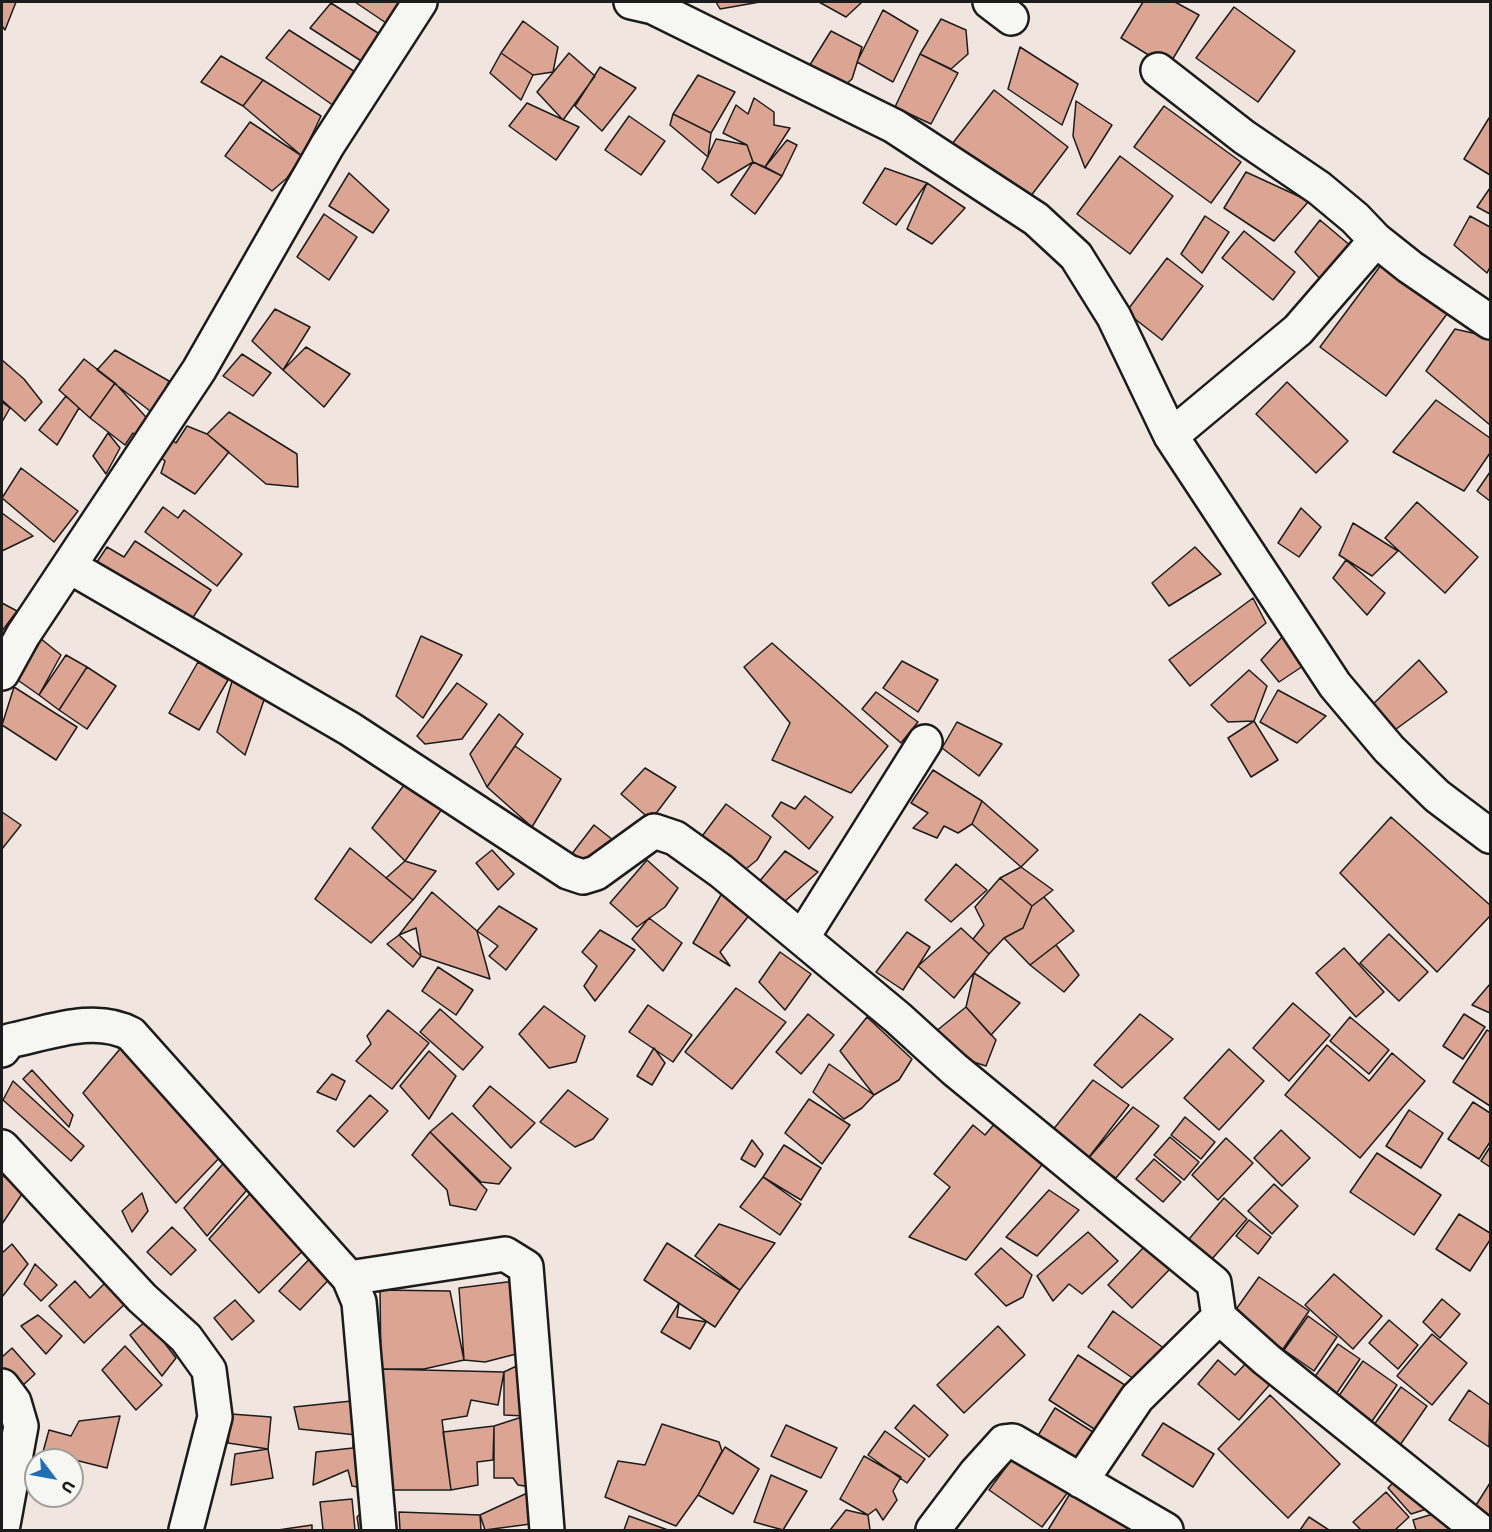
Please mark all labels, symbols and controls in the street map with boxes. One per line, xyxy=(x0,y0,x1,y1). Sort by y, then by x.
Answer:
north arrow xyxy=(24,1448,84,1508)
text: U xyxy=(56,1477,80,1497)

